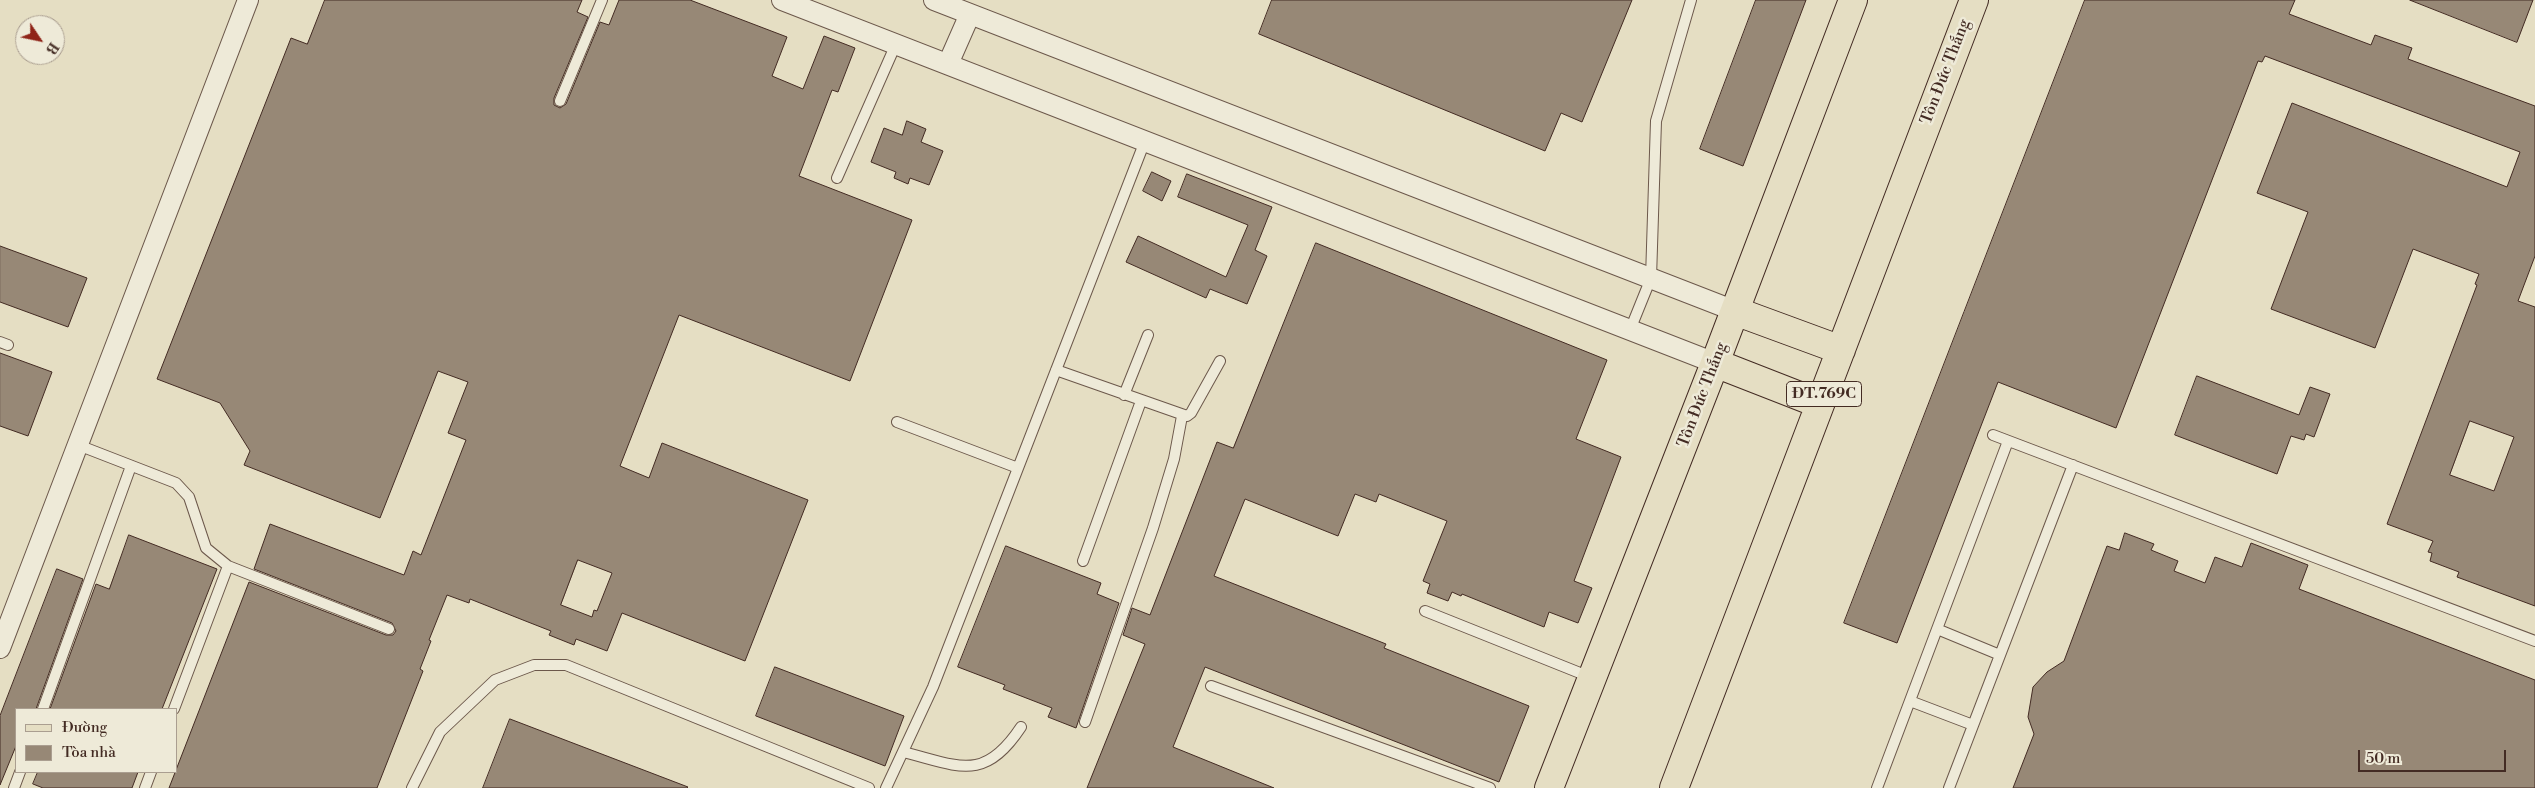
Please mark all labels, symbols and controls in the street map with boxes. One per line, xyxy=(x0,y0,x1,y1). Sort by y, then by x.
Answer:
north arrow xyxy=(15,15,65,65)
street label: Tôn Đức Thắng xyxy=(1917,17,1975,127)
text: B xyxy=(41,38,62,57)
street label: Tôn Đức Thắng xyxy=(1674,340,1732,450)
road number: ĐT.769C xyxy=(1786,382,1862,406)
legend xyxy=(15,708,178,773)
text: Đường xyxy=(62,718,107,737)
scale bar xyxy=(2360,740,2508,772)
text: Tòa nhà xyxy=(62,743,116,762)
text: 50 m xyxy=(2366,749,2400,768)

